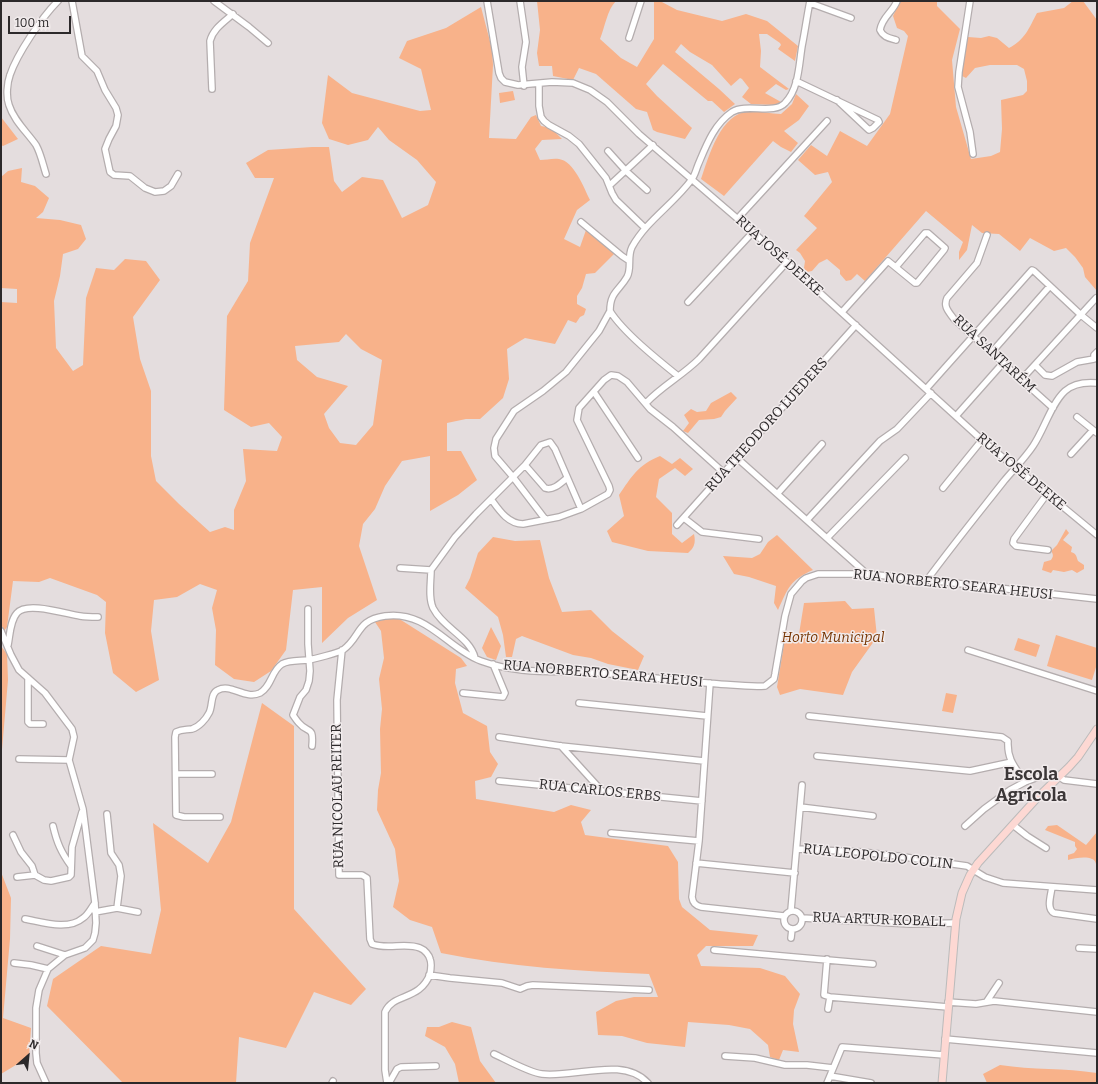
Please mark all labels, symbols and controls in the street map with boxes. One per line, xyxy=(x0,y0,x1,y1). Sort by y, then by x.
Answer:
scale bar xyxy=(10,8,73,34)
text: 100 m xyxy=(15,16,49,30)
street label: RUA JOSÉ DEEKE xyxy=(732,212,826,300)
street label: RUA SANTARÉM xyxy=(949,312,1039,396)
street label: RUA THEODORO LUEDERS xyxy=(702,355,832,495)
street label: RUA JOSÉ DEEKE xyxy=(973,430,1069,514)
street label: RUA NORBERTO SEARA HEUSI xyxy=(852,566,1054,604)
park label: Horto Municipal xyxy=(781,630,885,646)
street label: RUA NORBERTO SEARA HEUSI xyxy=(502,657,704,691)
street label: RUA NICOLAU REITER xyxy=(328,723,348,869)
district label: Escola Agrícola xyxy=(995,764,1067,806)
street label: RUA CARLOS ERBS xyxy=(538,776,662,806)
street label: RUA LEOPOLDO COLIN xyxy=(802,841,954,873)
street label: RUA ARTUR KOBALL xyxy=(812,909,946,931)
north arrow xyxy=(8,1036,48,1076)
text: N xyxy=(27,1037,40,1053)

